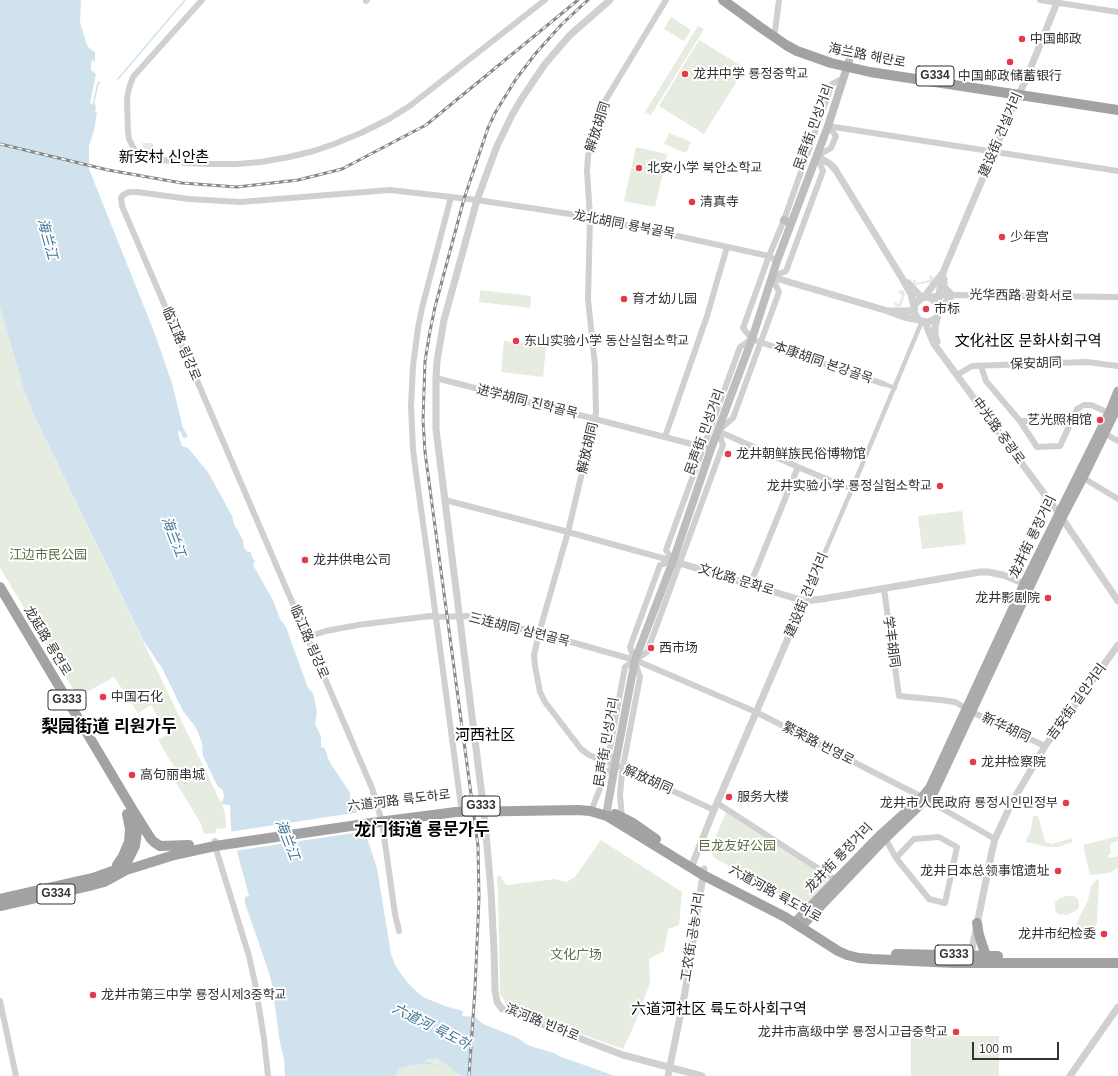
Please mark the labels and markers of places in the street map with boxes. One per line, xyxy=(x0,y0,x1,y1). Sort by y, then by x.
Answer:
place label: 中国邮政 xyxy=(1030,31,1082,47)
marker: 中国邮政 xyxy=(1017,34,1027,44)
marker: 中国邮政储蓄银行 xyxy=(1005,57,1015,67)
place label: 龙井中学 룡정중학교 xyxy=(693,66,808,82)
place label: 中国邮政储蓄银行 xyxy=(958,68,1062,84)
marker: 龙井中学 룡정중학교 xyxy=(680,69,690,79)
place label: 北安小学 북안소학교 xyxy=(647,160,762,176)
marker: 北安小学 북안소학교 xyxy=(634,163,644,173)
place label: 清真寺 xyxy=(700,194,739,210)
marker: 清真寺 xyxy=(687,197,697,207)
place label: 少年宫 xyxy=(1010,229,1049,245)
marker: 少年宫 xyxy=(997,232,1007,242)
place label: 育才幼儿园 xyxy=(632,291,697,307)
marker: 育才幼儿园 xyxy=(619,294,629,304)
place label: 市标 xyxy=(934,301,960,317)
marker: 市标 xyxy=(921,304,931,314)
place label: 东山实验小学 동산실험소학교 xyxy=(524,333,689,349)
marker: 东山实验小学 동산실험소학교 xyxy=(511,336,521,346)
place label: 艺光照相馆 xyxy=(1027,412,1092,428)
marker: 艺光照相馆 xyxy=(1095,415,1105,425)
place label: 龙井朝鲜族民俗博物馆 xyxy=(736,446,866,462)
marker: 龙井朝鲜族民俗博物馆 xyxy=(723,449,733,459)
place label: 龙井实验小学 룡정실험소학교 xyxy=(767,478,932,494)
marker: 龙井实验小学 룡정실험소학교 xyxy=(935,481,945,491)
place label: 龙井供电公司 xyxy=(313,552,391,568)
marker: 龙井供电公司 xyxy=(300,555,310,565)
place label: 龙井影剧院 xyxy=(975,590,1040,606)
marker: 龙井影剧院 xyxy=(1043,593,1053,603)
place label: 西市场 xyxy=(659,640,698,656)
marker: 西市场 xyxy=(646,643,656,653)
place label: 中国石化 xyxy=(111,689,163,705)
marker: 中国石化 xyxy=(98,692,108,702)
place label: 龙井检察院 xyxy=(981,754,1046,770)
marker: 龙井检察院 xyxy=(968,757,978,767)
place label: 高句丽串城 xyxy=(140,767,205,783)
marker: 高句丽串城 xyxy=(127,770,137,780)
place label: 服务大楼 xyxy=(737,789,789,805)
marker: 服务大楼 xyxy=(724,792,734,802)
place label: 龙井市人民政府 룡정시인민정부 xyxy=(880,795,1058,811)
marker: 龙井市人民政府 룡정시인민정부 xyxy=(1061,798,1071,808)
place label: 龙井日本总领事馆遗址 xyxy=(920,863,1050,879)
marker: 龙井日本总领事馆遗址 xyxy=(1053,866,1063,876)
place label: 龙井市纪检委 xyxy=(1018,926,1096,942)
marker: 龙井市纪检委 xyxy=(1099,929,1109,939)
place label: 龙井市第三中学 룡정시제3중학교 xyxy=(101,987,287,1003)
marker: 龙井市第三中学 룡정시제3중학교 xyxy=(88,990,98,1000)
place label: 龙井市高级中学 룡정시고급중학교 xyxy=(758,1024,948,1040)
marker: 龙井市高级中学 룡정시고급중학교 xyxy=(951,1027,961,1037)

